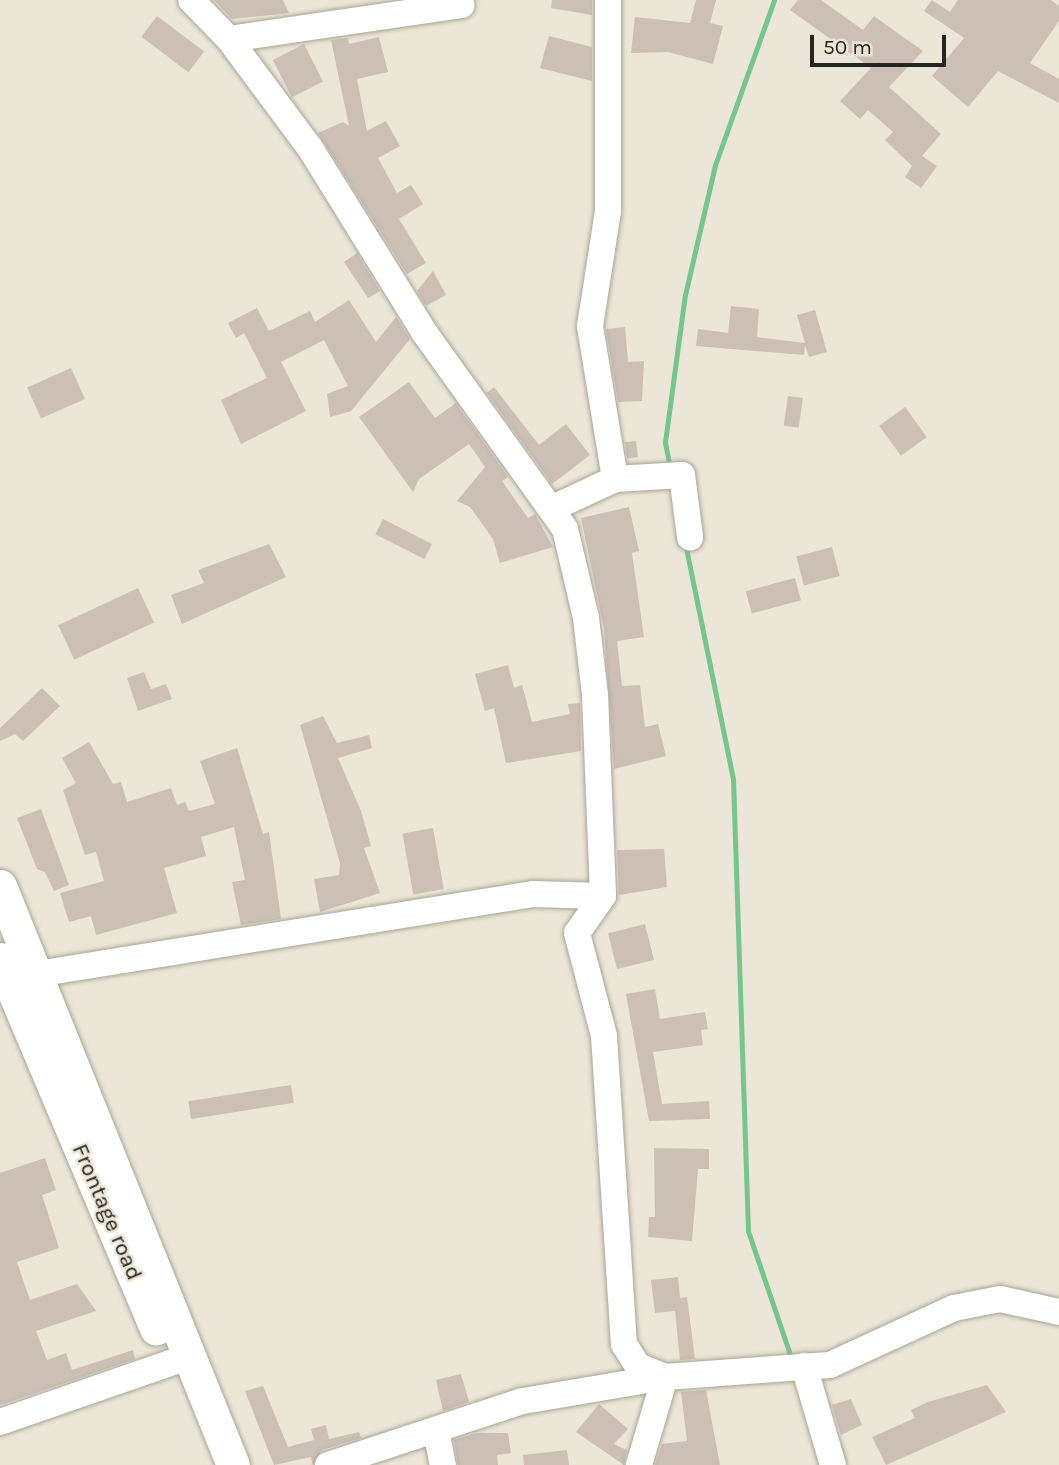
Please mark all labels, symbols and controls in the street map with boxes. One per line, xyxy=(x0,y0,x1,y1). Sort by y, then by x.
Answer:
scale bar xyxy=(814,21,950,65)
text: 50 m xyxy=(823,35,872,59)
street label: Frontage road xyxy=(66,1140,148,1284)

